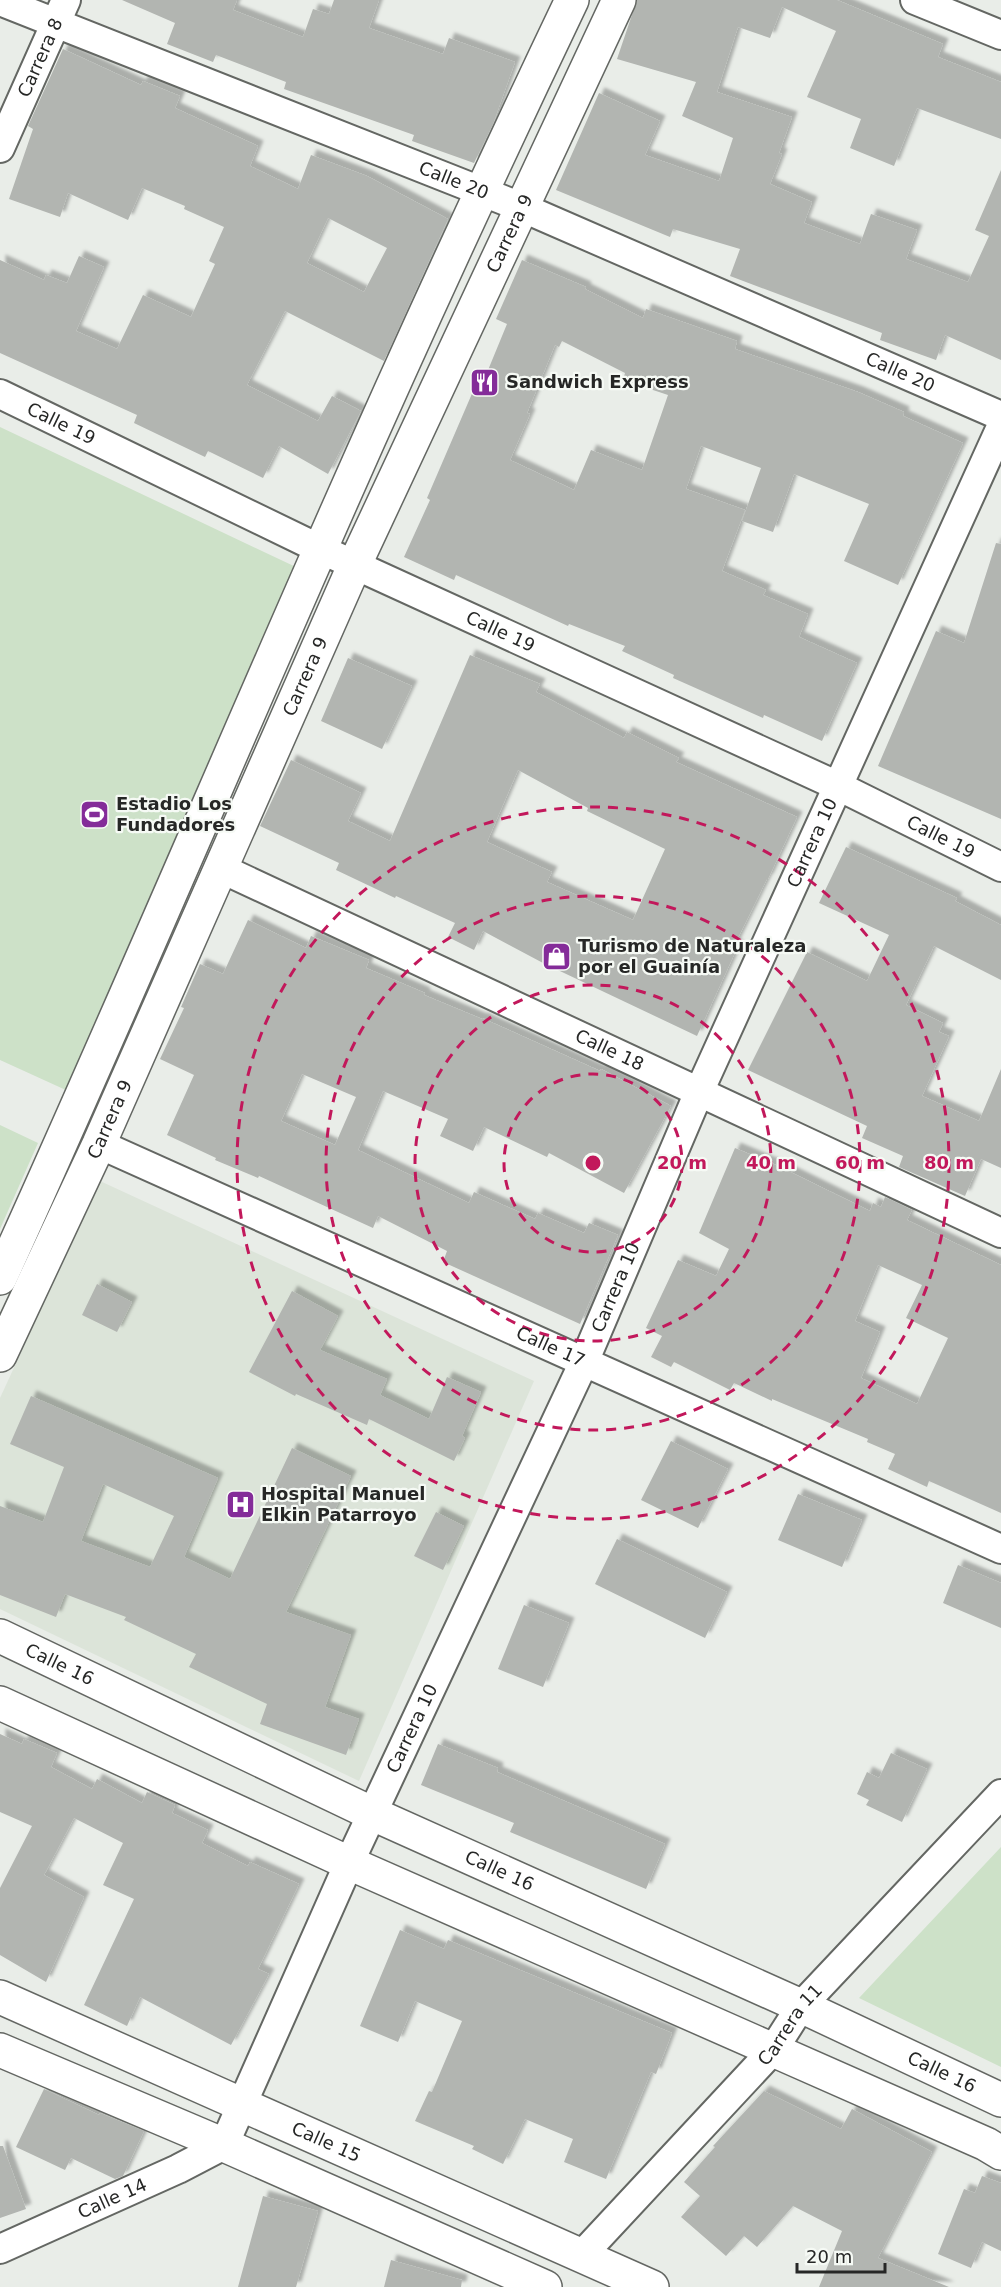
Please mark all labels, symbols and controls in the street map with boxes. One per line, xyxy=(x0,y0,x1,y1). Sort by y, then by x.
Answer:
street label: Carrera 8 xyxy=(13,15,67,100)
street label: Calle 20 xyxy=(416,157,492,203)
street label: Carrera 9 xyxy=(482,191,537,276)
street label: Calle 20 xyxy=(863,347,938,396)
restaurant icon: Sandwich Express xyxy=(469,366,501,398)
place label: Sandwich Express xyxy=(506,371,689,392)
street label: Calle 19 xyxy=(24,398,99,449)
street label: Calle 19 xyxy=(463,606,538,656)
street label: Carrera 9 xyxy=(278,634,332,719)
place label: Estadio Los Fundadores xyxy=(116,793,235,835)
street label: Carrera 10 xyxy=(782,795,841,891)
sports icon: Estadio Los Fundadores xyxy=(79,798,111,830)
street label: Calle 19 xyxy=(904,811,979,862)
place label: Turismo de Naturaleza por el Guainía xyxy=(578,935,806,977)
shop icon: Turismo de Naturaleza por el Guainía xyxy=(541,940,573,972)
street label: Calle 18 xyxy=(572,1025,647,1075)
street label: Carrera 9 xyxy=(83,1076,136,1162)
text: 20 m xyxy=(657,1152,707,1173)
text: 40 m xyxy=(746,1152,796,1173)
text: 60 m xyxy=(835,1152,885,1173)
text: 80 m xyxy=(924,1152,974,1173)
centre of rings xyxy=(583,1153,603,1173)
street label: Carrera 10 xyxy=(587,1239,644,1335)
street label: Calle 17 xyxy=(513,1322,589,1371)
place label: Hospital Manuel Elkin Patarroyo xyxy=(261,1483,425,1525)
hospital icon: Hospital Manuel Elkin Patarroyo xyxy=(224,1488,256,1520)
street label: Calle 16 xyxy=(22,1639,97,1689)
street label: Carrera 10 xyxy=(382,1680,441,1776)
street label: Calle 16 xyxy=(462,1846,538,1895)
street label: Carrera 11 xyxy=(753,1979,826,2070)
street label: Calle 16 xyxy=(904,2047,980,2097)
street label: Calle 15 xyxy=(289,2117,364,2166)
street label: Calle 14 xyxy=(74,2174,150,2223)
scale bar xyxy=(797,2236,886,2274)
text: 20 m xyxy=(806,2246,852,2267)

